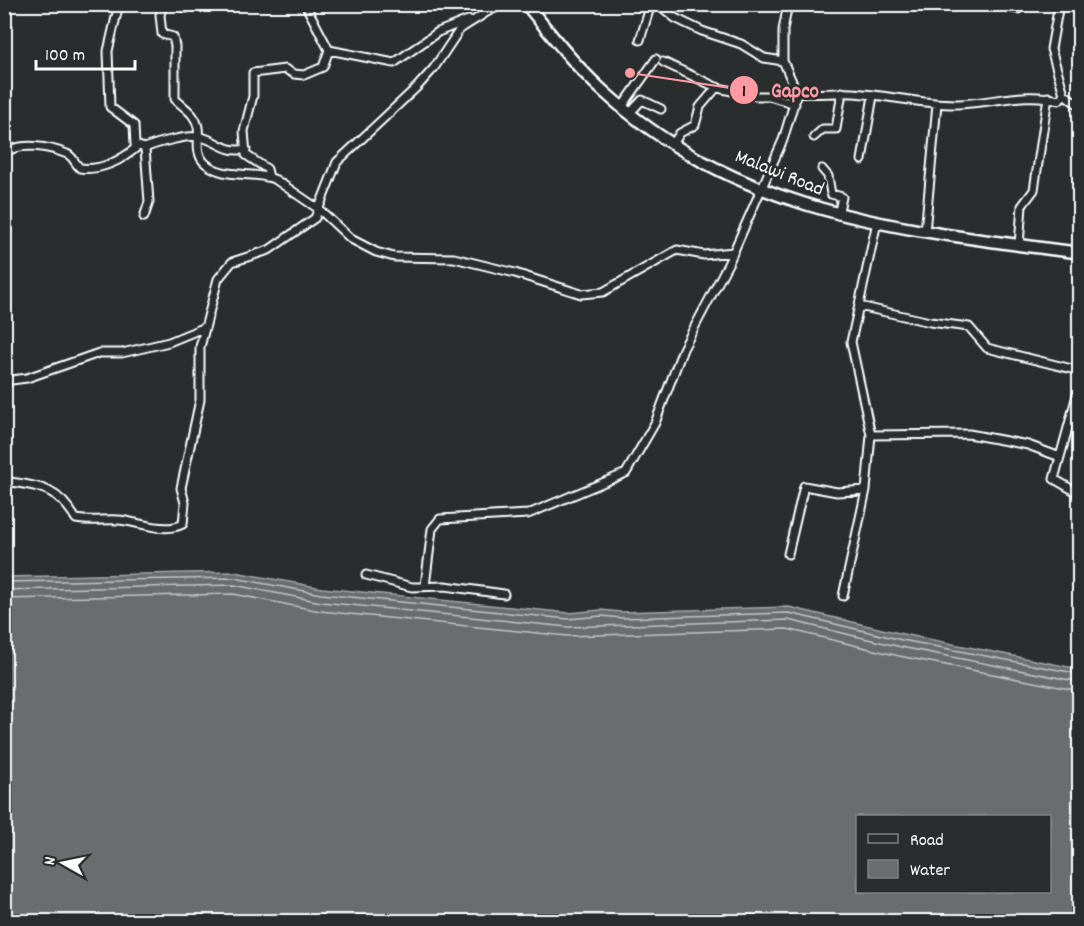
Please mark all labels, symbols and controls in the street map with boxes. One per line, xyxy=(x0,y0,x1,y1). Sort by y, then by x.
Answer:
scale bar xyxy=(36,33,135,71)
text: 100 m xyxy=(45,44,85,69)
callout: Gapco xyxy=(729,70,831,109)
text: Gapco xyxy=(771,78,819,108)
text: 1 xyxy=(742,80,746,105)
street label: Malawi Road xyxy=(730,143,828,205)
legend xyxy=(856,815,1051,893)
text: Road xyxy=(910,829,944,854)
north arrow xyxy=(33,833,93,893)
text: N xyxy=(39,855,63,867)
text: Water xyxy=(910,859,950,884)

